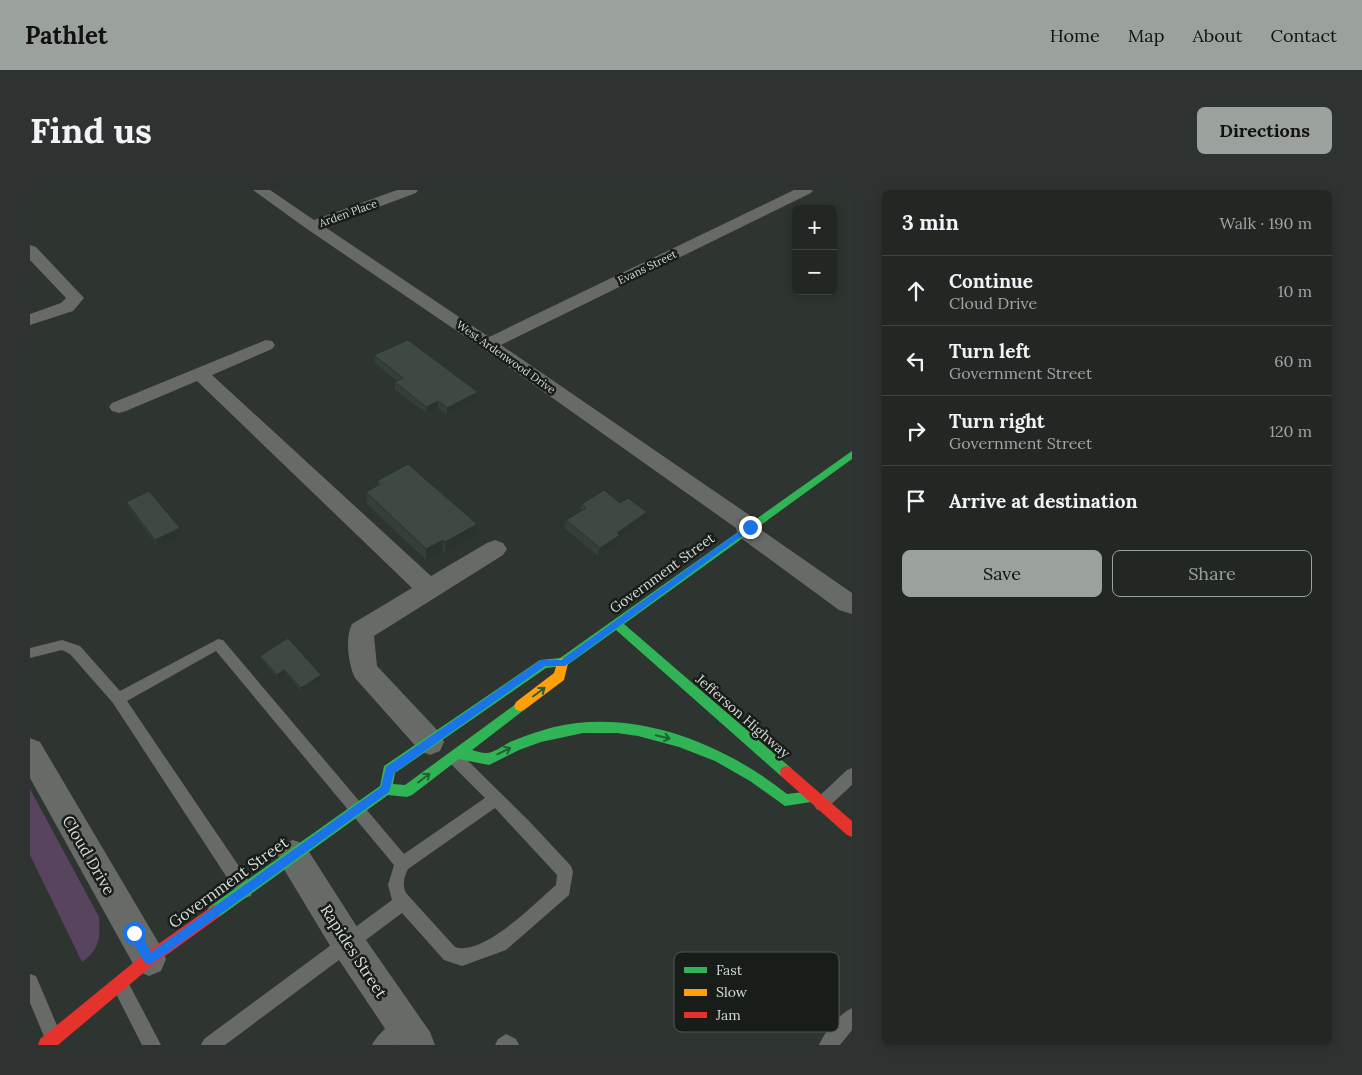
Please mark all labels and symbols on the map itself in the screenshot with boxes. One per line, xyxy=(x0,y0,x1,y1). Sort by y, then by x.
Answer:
street label: Arden Place xyxy=(316,196,379,230)
street label: Evans Street xyxy=(615,246,679,287)
street label: West Ardenwood Drive xyxy=(454,317,558,397)
route end xyxy=(739,516,762,539)
street label: Government Street xyxy=(606,529,718,617)
street label: Jefferson Highway xyxy=(691,669,794,762)
one-way arrow xyxy=(532,687,546,697)
one-way arrow xyxy=(654,733,670,742)
one-way arrow xyxy=(497,745,512,755)
one-way arrow xyxy=(417,773,430,784)
street label: Cloud Drive xyxy=(58,812,120,898)
street label: Government Street xyxy=(164,831,292,932)
street label: Rapides Street xyxy=(316,900,392,1002)
route start xyxy=(123,922,146,945)
legend xyxy=(674,952,839,1032)
text: Fast xyxy=(716,961,743,979)
text: Slow xyxy=(716,983,748,1001)
text: Jam xyxy=(715,1006,741,1024)

